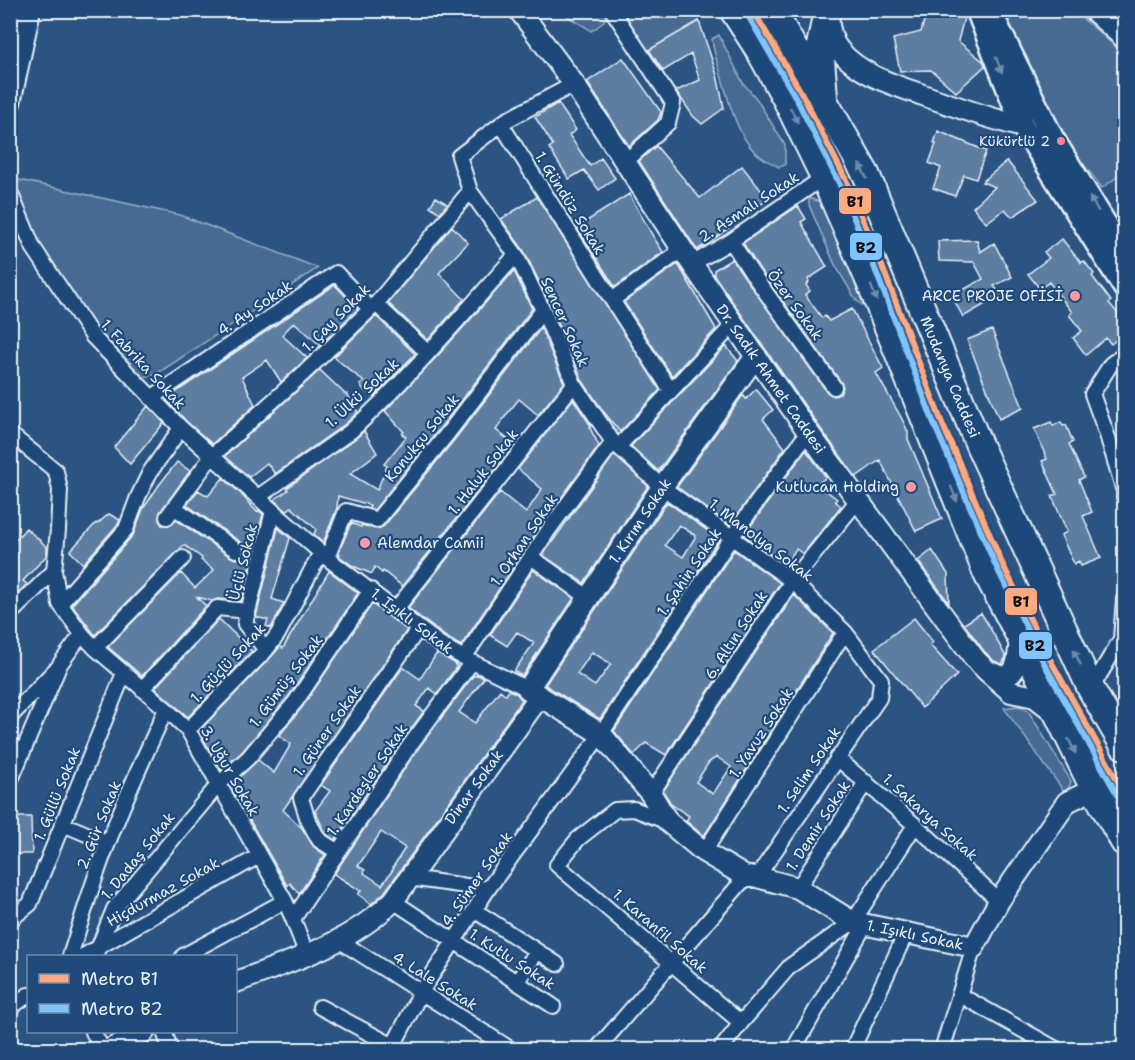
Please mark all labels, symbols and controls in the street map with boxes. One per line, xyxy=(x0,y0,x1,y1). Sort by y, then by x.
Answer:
one-way arrow xyxy=(994,56,1004,74)
one-way arrow xyxy=(790,107,799,124)
place label: Kükürtlü 2 xyxy=(979,132,1050,150)
marker: Kükürtlü 2 xyxy=(1055,135,1067,147)
street label: 1. Gündüz Sokak xyxy=(530,148,610,258)
one-way arrow xyxy=(858,162,868,179)
street label: 2. Asmalı Sokak xyxy=(695,167,803,247)
line badge: B1 xyxy=(838,187,872,215)
text: B1 xyxy=(846,191,864,212)
one-way arrow xyxy=(1088,196,1099,212)
line badge: B2 xyxy=(849,232,883,261)
text: B2 xyxy=(856,237,876,258)
street label: Özer Sokak xyxy=(763,266,827,344)
street label: Sencer Sokak xyxy=(536,274,594,370)
street label: 4. Ay Sokak xyxy=(214,276,296,340)
street label: 1. Çay Sokak xyxy=(297,279,375,357)
one-way arrow xyxy=(869,285,879,303)
place label: ARCE PROJE OFİSİ xyxy=(922,286,1063,306)
marker: ARCE PROJE OFİSİ xyxy=(1068,289,1082,303)
street label: Dr. Sadık Ahmet Caddesi xyxy=(712,300,830,458)
street label: Mudanya Caddesi xyxy=(915,313,985,441)
street label: 1. Fabrika Sokak xyxy=(96,315,190,413)
street label: 1. Ülkü Sokak xyxy=(321,354,403,432)
street label: Konukçu Sokak xyxy=(380,390,464,486)
street label: 1. Haluk Sokak xyxy=(443,425,523,519)
street label: 1. Kırım Sokak xyxy=(604,474,676,568)
place label: Kutlucan Holding xyxy=(776,477,899,497)
marker: Kutlucan Holding xyxy=(904,480,918,494)
one-way arrow xyxy=(950,485,959,503)
street label: 1. Orhan Sokak xyxy=(486,490,562,590)
street label: 1. Manolya Sokak xyxy=(704,494,818,586)
street label: Üçlü Sokak xyxy=(224,522,262,602)
street label: 1. Şahin Sokak xyxy=(652,524,726,620)
place label: Alemdar Camii xyxy=(377,533,484,553)
marker: Alemdar Camii xyxy=(358,536,372,550)
street label: 1. Işıklı Sokak xyxy=(367,583,457,659)
street label: 6. Altın Sokak xyxy=(700,587,772,683)
line badge: B1 xyxy=(1004,587,1038,616)
text: B1 xyxy=(1012,591,1030,612)
street label: 1. Güçlü Sokak xyxy=(186,619,270,707)
street label: 1. Gümüş Sokak xyxy=(245,631,327,731)
line badge: B2 xyxy=(1018,631,1053,660)
text: B2 xyxy=(1025,635,1045,656)
one-way arrow xyxy=(1072,649,1081,666)
street label: 1. Güner Sokak xyxy=(288,681,366,781)
street label: 1. Yavuz Sokak xyxy=(724,684,798,782)
street label: 1. Kardeşler Sokak xyxy=(322,720,412,840)
street label: 3. Uğur Sokak xyxy=(196,722,264,820)
street label: 1. Selim Sokak xyxy=(773,723,845,817)
one-way arrow xyxy=(1068,738,1077,755)
street label: 1. Güllü Sokak xyxy=(29,744,85,844)
street label: Dinar Sokak xyxy=(440,746,508,828)
street label: 1. Sakarya Sokak xyxy=(878,769,982,865)
street label: 1. Demir Sokak xyxy=(781,777,855,875)
street label: 2. Gür Sokak xyxy=(72,778,126,872)
street label: 1. Dadaş Sokak xyxy=(96,808,180,904)
street label: 4. Sümer Sokak xyxy=(437,828,517,930)
street label: Hiçdurmaz Sokak xyxy=(103,853,223,931)
street label: 1. Karanfil Sokak xyxy=(608,884,712,978)
street label: 1. Işıklı Sokak xyxy=(865,915,965,955)
street label: 1. Kutlu Sokak xyxy=(465,924,559,994)
street label: 4. Lale Sokak xyxy=(389,947,481,1015)
legend xyxy=(27,955,237,1033)
text: Metro B1 xyxy=(81,967,158,991)
text: Metro B2 xyxy=(81,997,163,1021)

